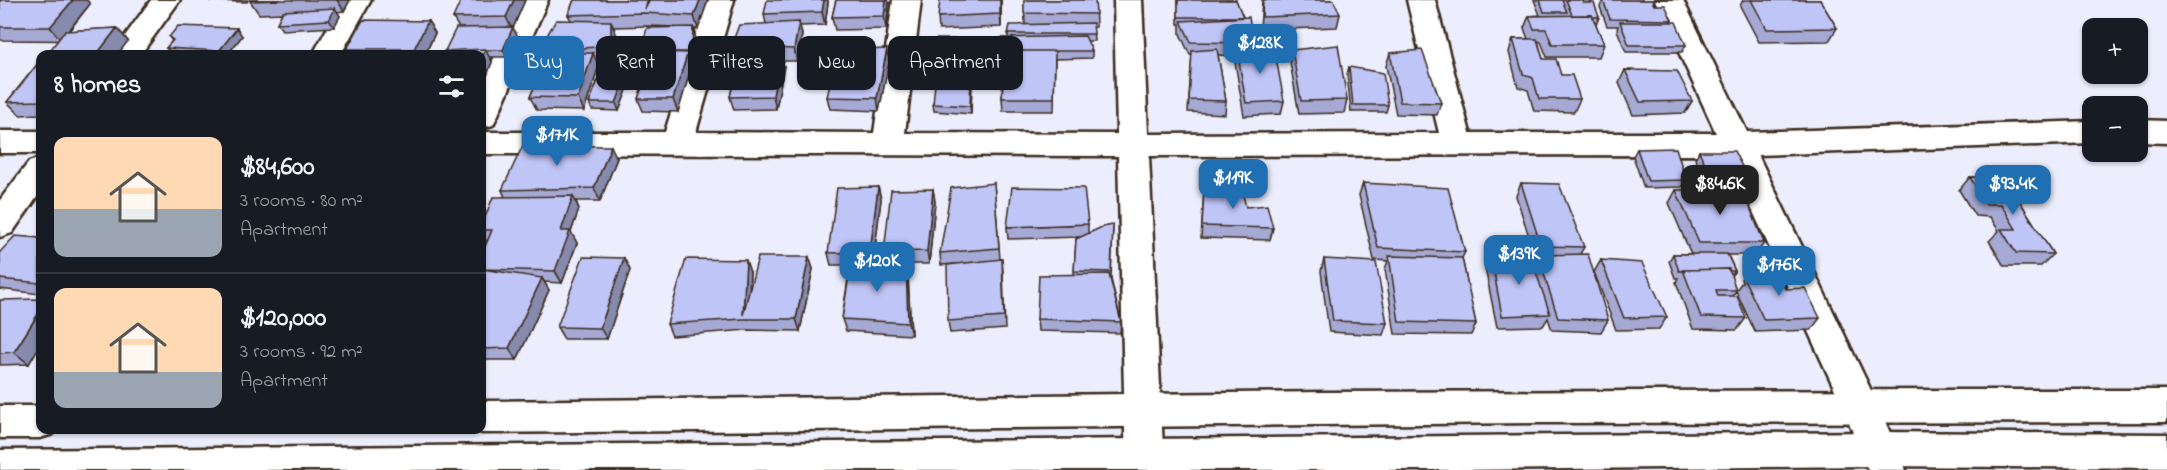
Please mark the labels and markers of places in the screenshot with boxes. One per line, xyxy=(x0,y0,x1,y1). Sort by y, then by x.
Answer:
pin: $128K xyxy=(1218,24,1302,75)
pin: $171K xyxy=(515,116,599,167)
pin: $119K xyxy=(1191,159,1275,210)
pin: $84.6K xyxy=(1671,165,1769,216)
pin: $93.4K xyxy=(1964,165,2062,216)
pin: $139K xyxy=(1477,235,1561,286)
pin: $120K xyxy=(835,242,919,293)
pin: $176K xyxy=(1737,246,1821,297)

